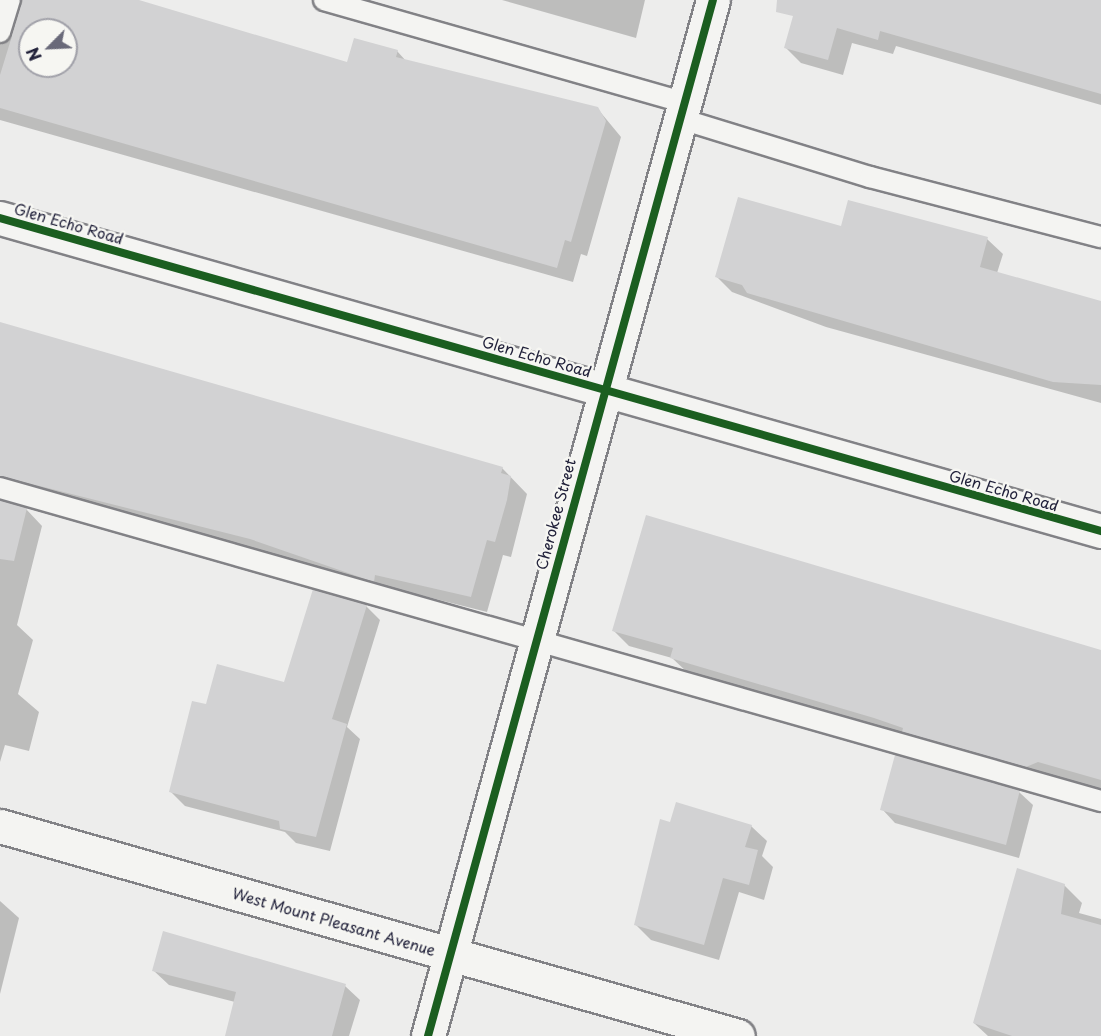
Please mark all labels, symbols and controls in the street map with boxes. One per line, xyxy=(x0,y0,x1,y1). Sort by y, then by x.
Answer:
north arrow xyxy=(18,18,78,78)
text: N xyxy=(20,44,47,65)
street label: Glen Echo Road xyxy=(12,199,126,247)
street label: Glen Echo Road xyxy=(480,332,594,380)
street label: Cherokee Street xyxy=(531,455,579,573)
street label: Glen Echo Road xyxy=(947,466,1061,514)
street label: West Mount Pleasant Avenue xyxy=(231,883,437,959)

